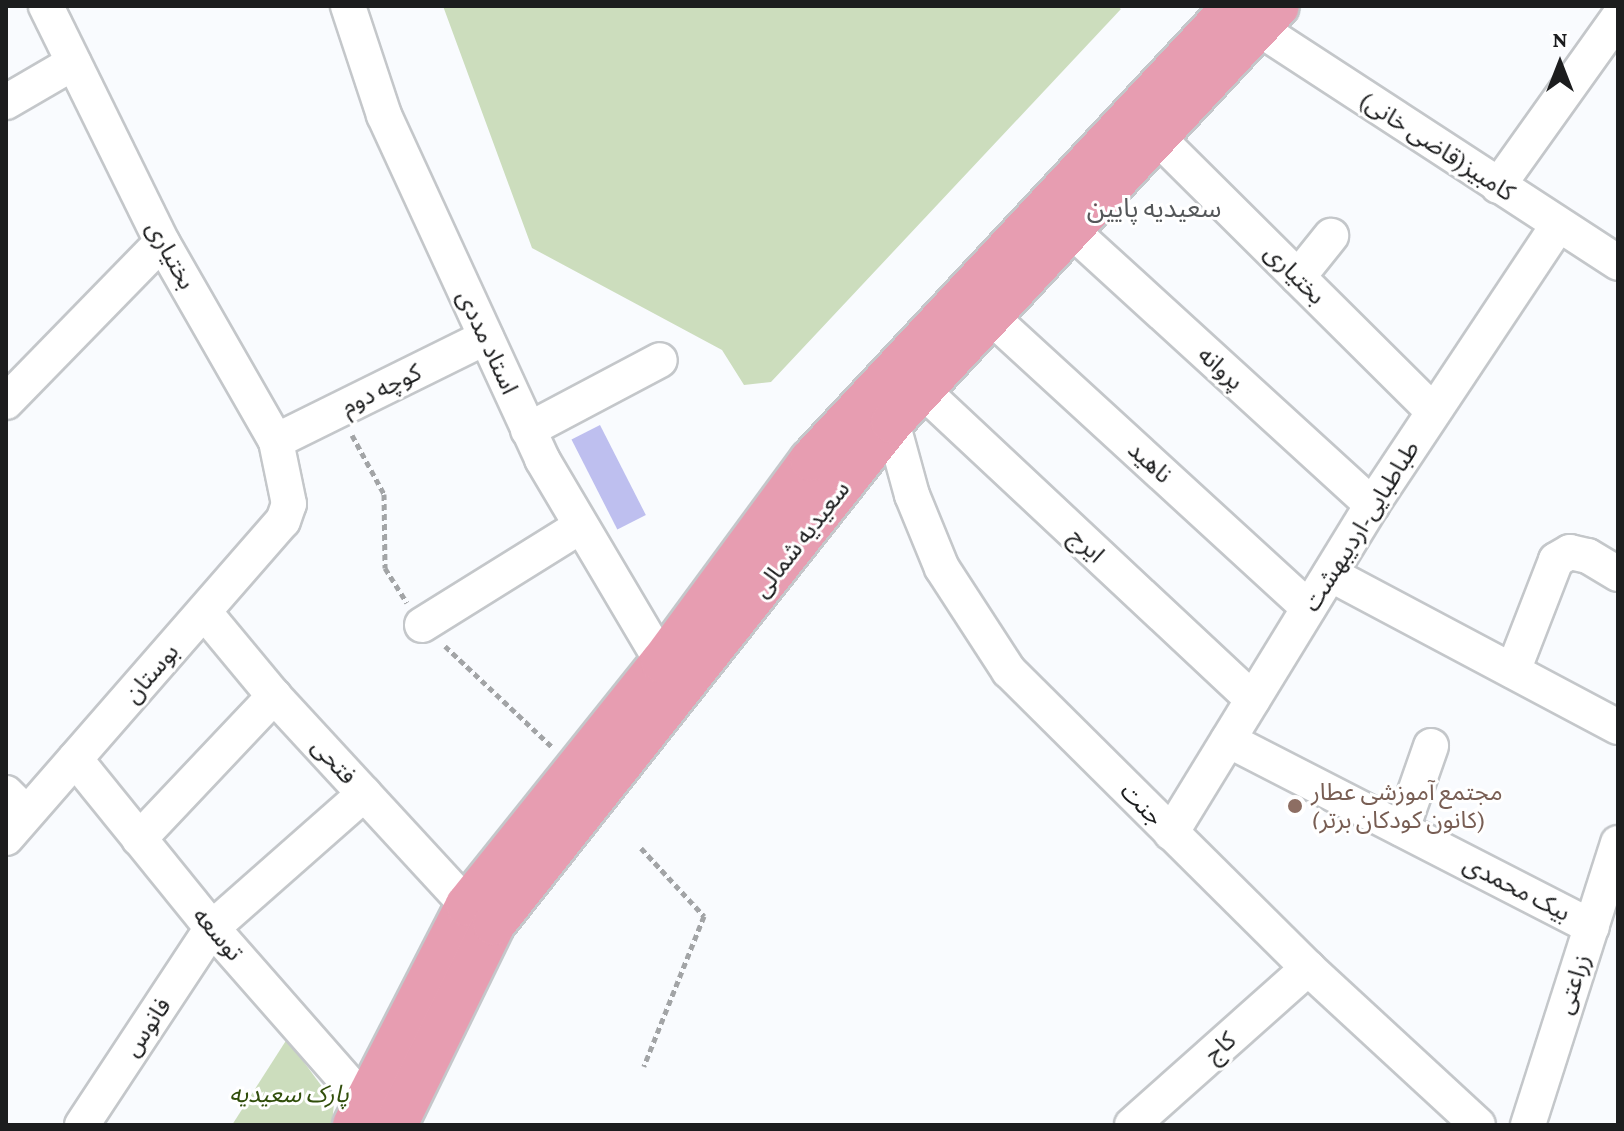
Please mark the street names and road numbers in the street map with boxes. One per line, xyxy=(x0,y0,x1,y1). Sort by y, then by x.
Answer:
street label: کامبیز(قاضی خانی) xyxy=(1354,85,1520,207)
street label: بختیاری xyxy=(141,216,201,294)
street label: بختیاری xyxy=(1259,238,1331,310)
street label: استاد مددی xyxy=(451,285,525,399)
street label: پروانه xyxy=(1192,340,1250,396)
street label: کوچه دوم xyxy=(336,357,426,421)
street label: ناهید xyxy=(1122,435,1178,489)
street label: طباطبایی-اردیبهشت xyxy=(1297,435,1425,617)
street label: سعیدیه شمالی xyxy=(747,475,855,603)
street label: ایرج xyxy=(1063,522,1111,568)
street label: بوستان xyxy=(118,638,184,708)
street label: فتحی xyxy=(306,732,362,790)
street label: جنت xyxy=(1115,777,1169,831)
street label: بیک محمدی xyxy=(1459,849,1575,927)
street label: توسعه xyxy=(187,901,249,967)
street label: زراعتی xyxy=(1550,950,1596,1018)
street label: فانوس xyxy=(117,992,177,1062)
street label: کاج xyxy=(1198,1026,1242,1068)

